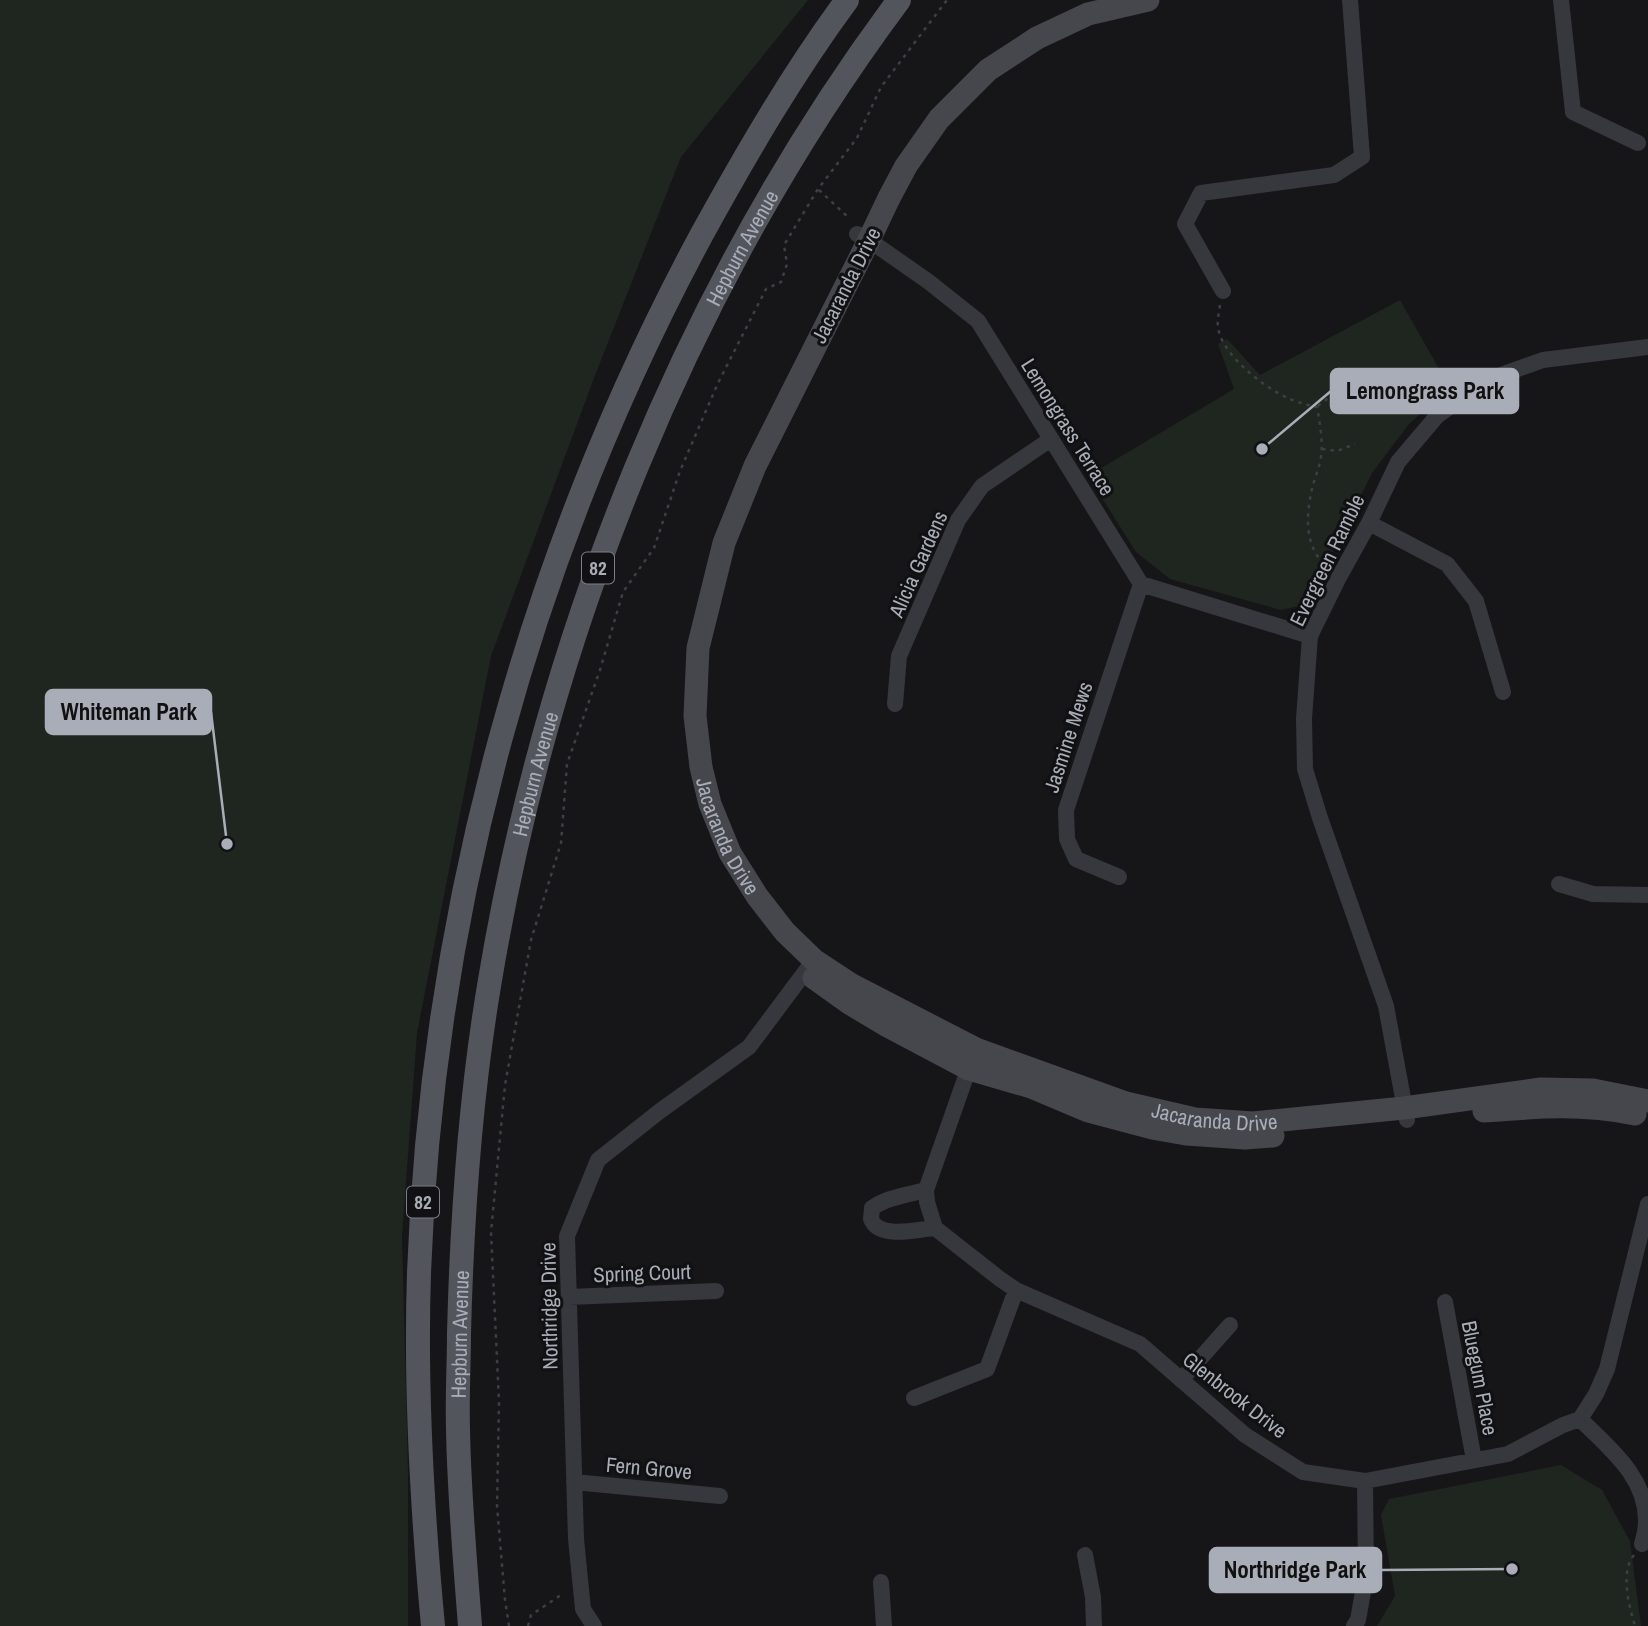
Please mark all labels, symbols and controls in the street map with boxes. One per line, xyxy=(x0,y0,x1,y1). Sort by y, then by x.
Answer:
street label: Hepburn Avenue xyxy=(698,184,785,311)
street label: Jacaranda Drive xyxy=(804,222,888,348)
street label: Lemongrass Terrace xyxy=(1014,353,1122,501)
callout: Lemongrass Park xyxy=(1331,369,1518,413)
text: Lemongrass Park xyxy=(1346,375,1505,406)
street label: Evergreen Ramble xyxy=(1283,489,1371,631)
street label: Alicia Gardens xyxy=(881,506,954,623)
road number: 82 xyxy=(582,552,614,583)
street label: Jasmine Mews xyxy=(1036,678,1100,796)
callout: Whiteman Park xyxy=(46,690,211,734)
text: Whiteman Park xyxy=(61,696,198,727)
street label: Hepburn Avenue xyxy=(505,708,565,839)
street label: Jacaranda Drive xyxy=(690,774,767,900)
street label: Jacaranda Drive xyxy=(1149,1095,1279,1138)
road number: 82 xyxy=(407,1186,439,1218)
street label: Northridge Drive xyxy=(533,1242,565,1370)
street label: Spring Court xyxy=(593,1257,691,1289)
street label: Hepburn Avenue xyxy=(443,1270,476,1399)
street label: Bluegum Place xyxy=(1455,1318,1505,1438)
street label: Glenbrook Drive xyxy=(1177,1345,1293,1445)
street label: Fern Grove xyxy=(605,1450,693,1486)
callout: Northridge Park xyxy=(1210,1548,1381,1592)
text: Northridge Park xyxy=(1224,1554,1367,1585)

